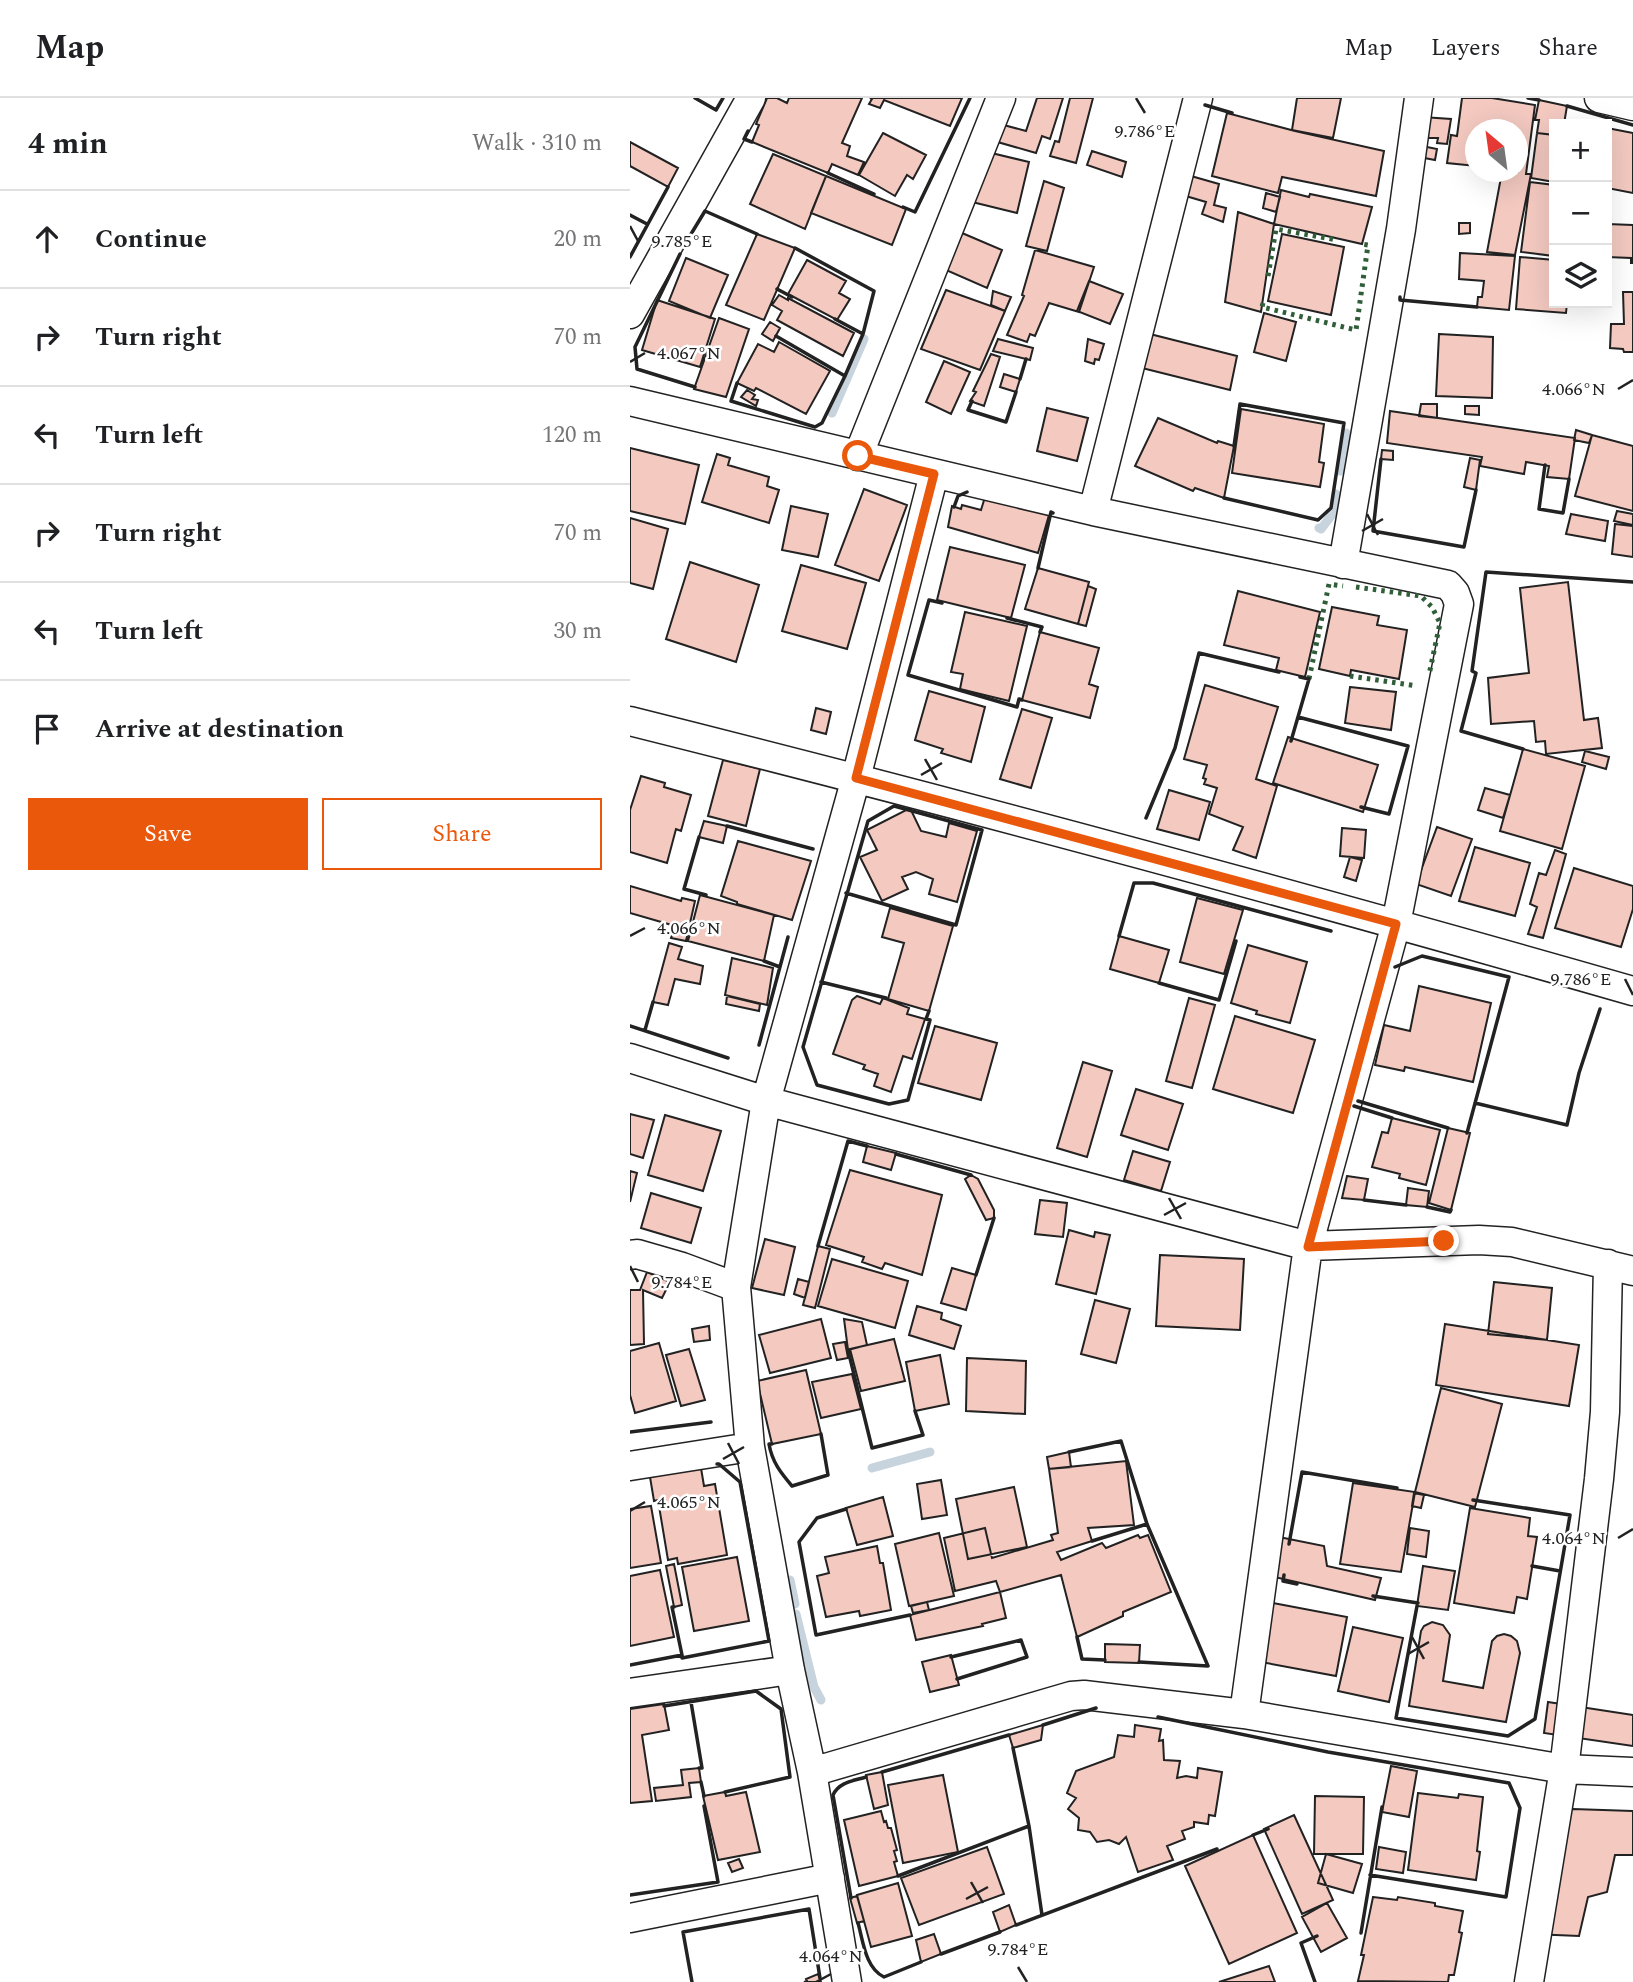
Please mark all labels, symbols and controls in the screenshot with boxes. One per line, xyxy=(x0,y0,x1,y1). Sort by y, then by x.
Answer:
text: Map xyxy=(35,23,104,73)
text: Map xyxy=(1344,30,1393,66)
text: Layers xyxy=(1431,30,1501,66)
text: Share xyxy=(1539,30,1598,66)
text: 9.786°E xyxy=(1114,118,1176,145)
north arrow xyxy=(1465,119,1528,182)
map controls xyxy=(1549,119,1612,308)
button: + xyxy=(1549,119,1612,182)
text: 4 min xyxy=(28,121,108,167)
text: Walk · 310 m xyxy=(472,126,602,161)
button: − xyxy=(1549,182,1612,245)
text: Continue xyxy=(95,219,207,259)
icon: ahead xyxy=(28,220,66,258)
text: 20 m xyxy=(553,222,602,257)
text: 9.785°E xyxy=(651,228,713,255)
button: layers xyxy=(1549,245,1612,308)
text: Turn right xyxy=(95,317,222,357)
icon: right xyxy=(28,318,66,356)
text: 70 m xyxy=(553,320,602,355)
text: 4.067°N xyxy=(657,340,721,367)
text: 4.066°N xyxy=(1542,376,1606,403)
text: Turn left xyxy=(95,415,203,455)
icon: left xyxy=(28,416,66,454)
text: 120 m xyxy=(542,418,602,453)
route start xyxy=(842,440,873,471)
text: Turn right xyxy=(95,513,222,553)
icon: right xyxy=(28,514,66,552)
text: 70 m xyxy=(553,516,602,551)
text: Turn left xyxy=(95,611,203,651)
icon: left xyxy=(28,612,66,650)
text: 30 m xyxy=(553,614,602,649)
text: Arrive at destination xyxy=(95,709,344,749)
icon: arrive xyxy=(28,710,66,748)
button: Save xyxy=(28,798,308,870)
button: Share xyxy=(322,798,602,870)
text: 4.066°N xyxy=(657,915,721,942)
text: 9.786°E xyxy=(1550,966,1612,993)
route end xyxy=(1428,1225,1459,1256)
text: 9.784°E xyxy=(651,1269,713,1296)
text: 4.065°N xyxy=(657,1489,721,1516)
text: 4.064°N xyxy=(1542,1525,1606,1552)
text: 9.784°E xyxy=(987,1936,1049,1963)
text: 4.064°N xyxy=(799,1943,863,1970)

